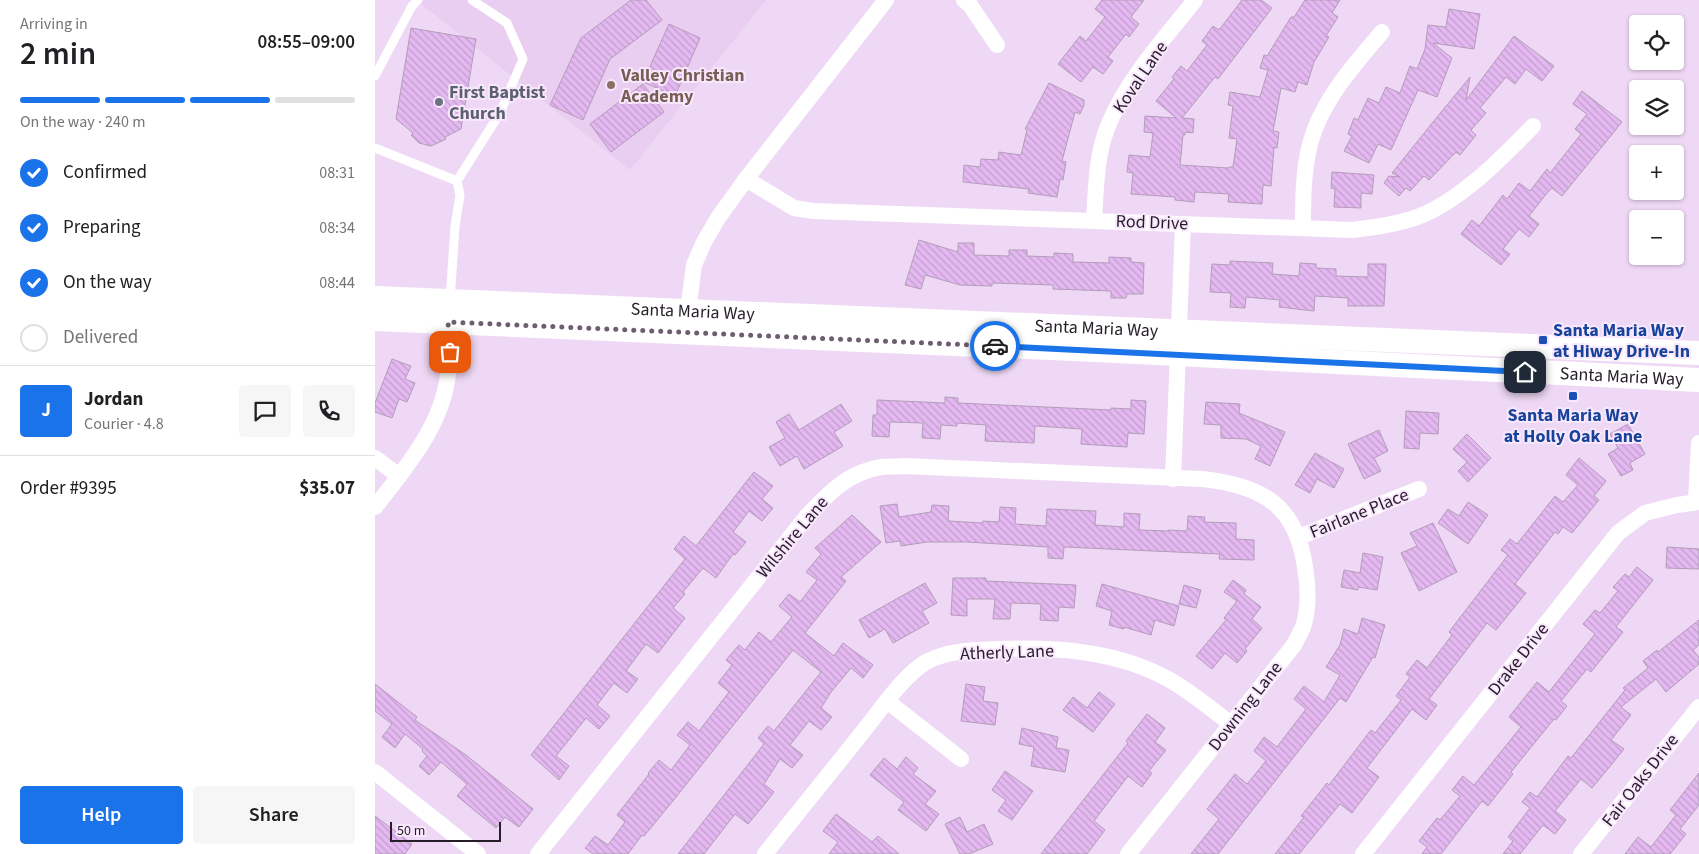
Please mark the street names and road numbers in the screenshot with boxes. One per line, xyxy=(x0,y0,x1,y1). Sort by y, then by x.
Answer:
street label: Koval Lane xyxy=(1107,36,1174,118)
street label: Rod Drive xyxy=(1115,209,1189,236)
street label: Santa Maria Way xyxy=(630,297,756,327)
street label: Santa Maria Way xyxy=(1034,313,1159,344)
street label: Santa Maria Way xyxy=(1559,361,1685,392)
street label: Fairlane Place xyxy=(1306,482,1412,545)
street label: Wilshire Lane xyxy=(751,491,834,584)
street label: Drake Drive xyxy=(1482,618,1555,701)
street label: Atherly Lane xyxy=(960,638,1054,667)
street label: Downing Lane xyxy=(1203,656,1288,756)
street label: Fair Oaks Drive xyxy=(1596,729,1685,832)

